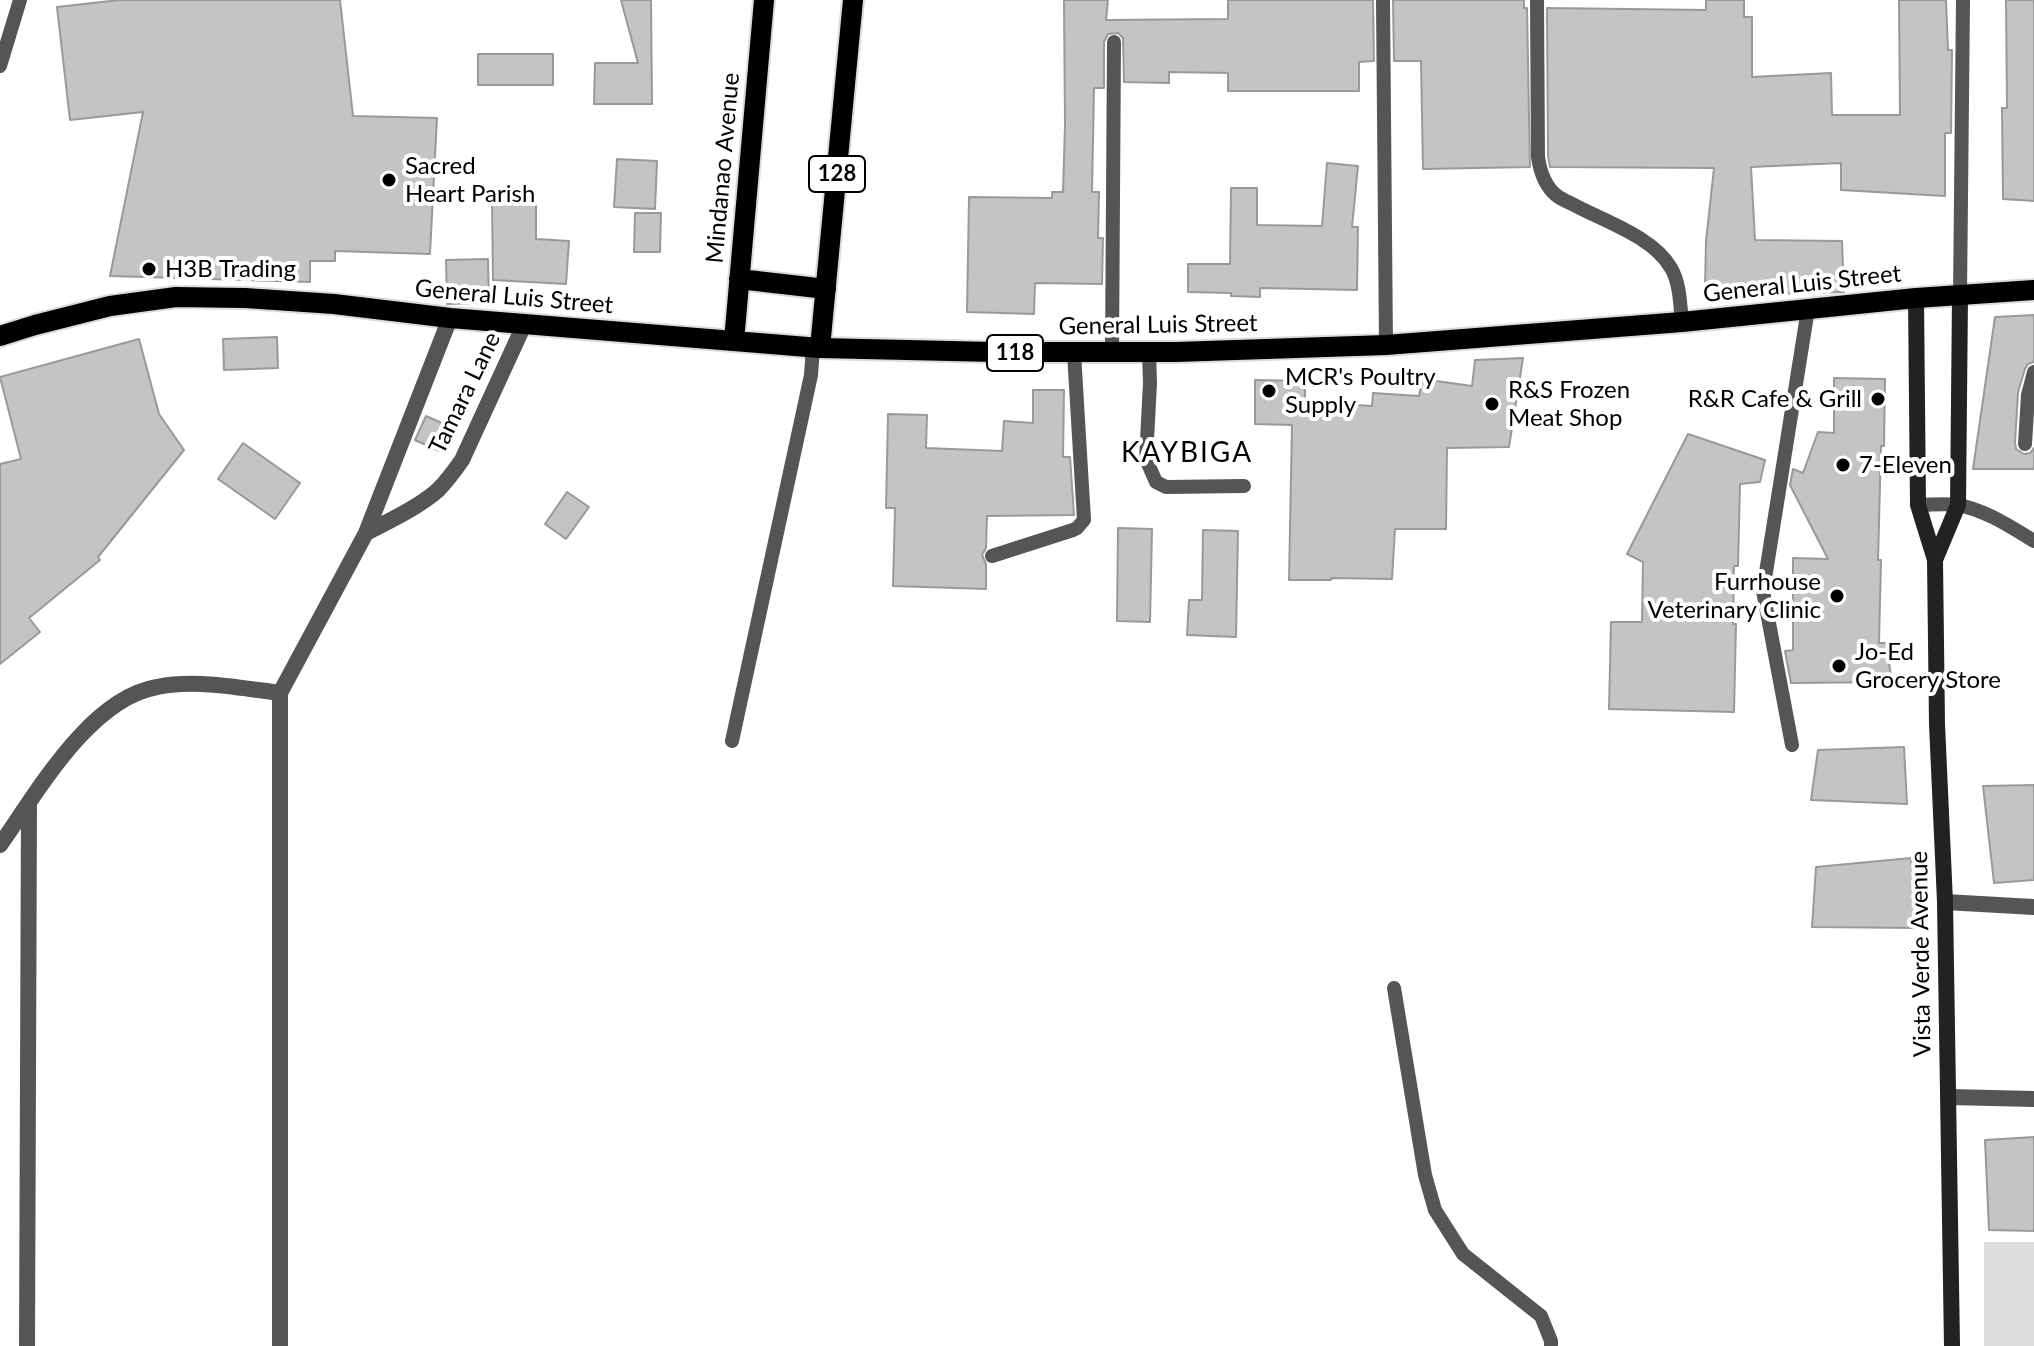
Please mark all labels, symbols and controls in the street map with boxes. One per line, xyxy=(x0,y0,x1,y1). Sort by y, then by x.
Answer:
street label: Mindanao Avenue xyxy=(700,72,746,264)
place label: Sacred Heart Parish xyxy=(405,152,535,208)
road number: 128 xyxy=(809,156,865,192)
marker: Sacred Heart Parish xyxy=(380,171,398,189)
place label: H3B Trading xyxy=(165,255,296,283)
street label: General Luis Street xyxy=(1702,259,1902,309)
marker: H3B Trading xyxy=(140,260,158,278)
street label: General Luis Street xyxy=(414,274,614,320)
street label: General Luis Street xyxy=(1058,309,1258,341)
street label: Tamara Lane xyxy=(423,327,507,459)
road number: 118 xyxy=(987,335,1043,371)
place label: MCR's Poultry Supply xyxy=(1285,363,1436,419)
place label: R&S Frozen Meat Shop xyxy=(1508,376,1630,432)
marker: MCR's Poultry Supply xyxy=(1260,382,1278,400)
place label: R&R Cafe & Grill xyxy=(1688,385,1862,413)
marker: R&R Cafe & Grill xyxy=(1869,390,1887,408)
marker: R&S Frozen Meat Shop xyxy=(1483,395,1501,413)
district label: KAYBIGA xyxy=(1121,436,1253,470)
place label: 7-Eleven xyxy=(1859,451,1952,479)
marker: 7-Eleven xyxy=(1834,456,1852,474)
place label: Furrhouse Veterinary Clinic xyxy=(1648,568,1821,624)
marker: Furrhouse Veterinary Clinic xyxy=(1828,587,1846,605)
place label: Jo-Ed Grocery Store xyxy=(1855,638,2001,694)
marker: Jo-Ed Grocery Store xyxy=(1830,657,1848,675)
street label: Vista Verde Avenue xyxy=(1905,851,1937,1057)

